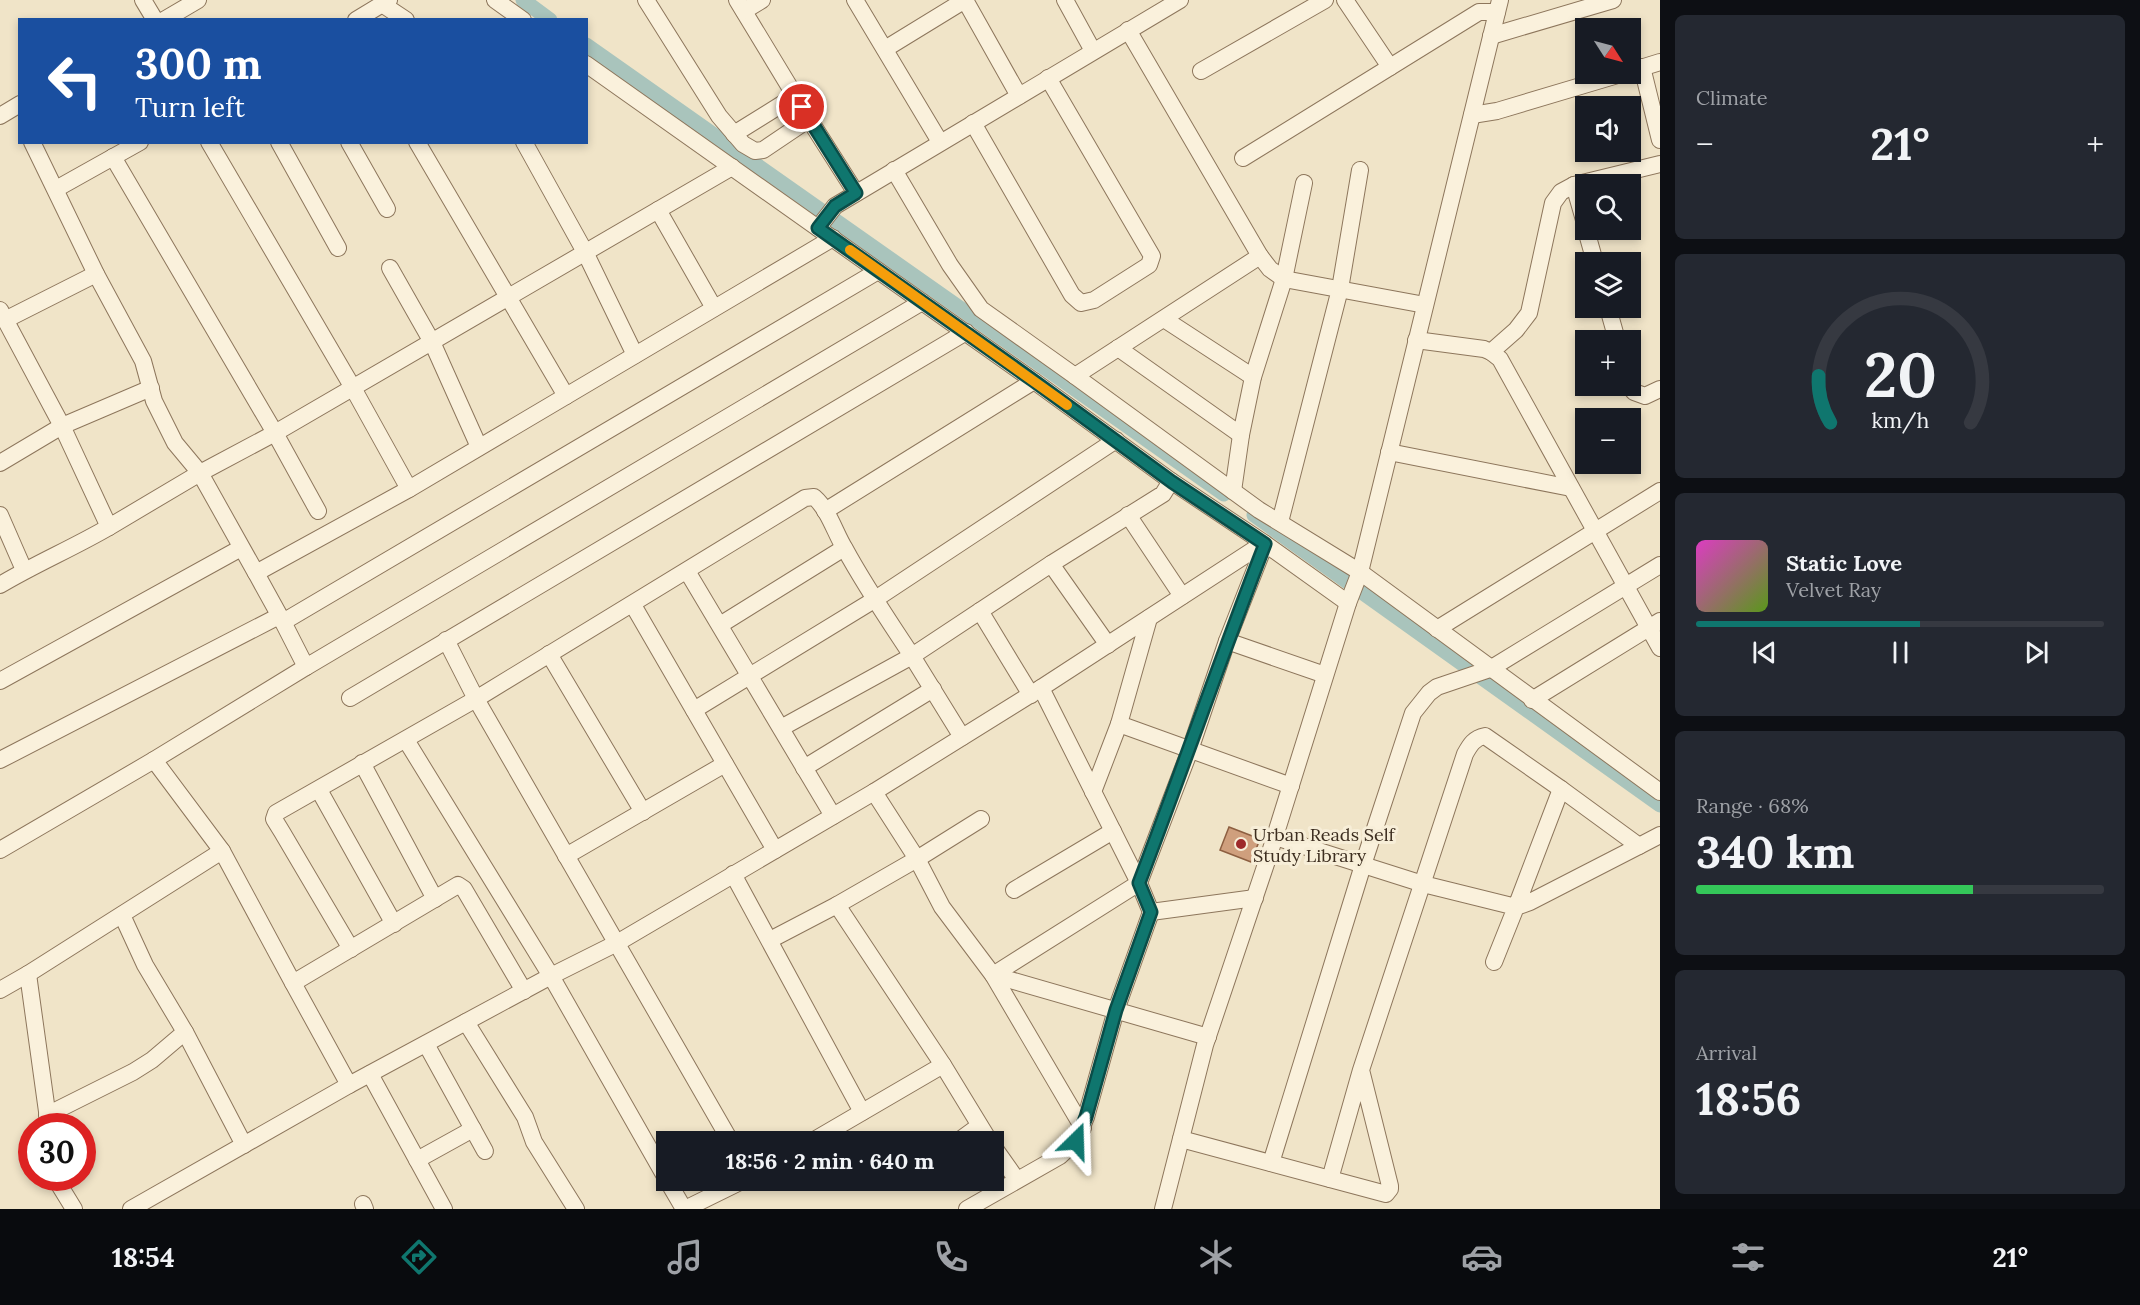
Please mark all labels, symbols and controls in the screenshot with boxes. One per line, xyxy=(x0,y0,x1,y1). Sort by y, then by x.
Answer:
north arrow xyxy=(1575,18,1641,84)
map controls xyxy=(1575,18,1641,474)
text: 300 m xyxy=(135,37,262,91)
icon: left xyxy=(36,42,114,120)
pin xyxy=(776,81,827,132)
text: Climate xyxy=(1696,85,1768,110)
text: Turn left xyxy=(135,90,245,124)
icon: arrive xyxy=(785,90,818,123)
button: sound xyxy=(1575,96,1641,162)
text: 21° xyxy=(1870,115,1930,172)
text: − xyxy=(1696,123,1714,165)
text: + xyxy=(2086,123,2104,165)
button: search xyxy=(1575,174,1641,240)
button: layers xyxy=(1575,252,1641,318)
button: + xyxy=(1575,330,1641,396)
text: 20 xyxy=(1864,334,1936,414)
text: km/h xyxy=(1871,406,1929,434)
button: − xyxy=(1575,408,1641,474)
text: Static Love xyxy=(1786,549,1902,577)
text: Velvet Ray xyxy=(1786,577,1881,602)
icon: previous xyxy=(1748,636,1781,669)
icon: pause xyxy=(1884,636,1917,669)
icon: next xyxy=(2020,636,2053,669)
text: Range · 68% xyxy=(1696,793,1809,818)
place label: Urban Reads Self Study Library xyxy=(1253,823,1397,867)
text: 340 km xyxy=(1696,823,1854,880)
marker: Urban Reads Self Study Library xyxy=(1234,837,1248,851)
text: Arrival xyxy=(1696,1040,1757,1065)
text: 18:56 xyxy=(1696,1070,1801,1127)
position arrow xyxy=(1044,1109,1108,1173)
speed limit sign: 30 xyxy=(18,1113,96,1191)
text: 18:56 · 2 min · 640 m xyxy=(726,1147,934,1175)
icon: directions xyxy=(398,1236,440,1278)
icon: music xyxy=(664,1236,706,1278)
icon: phone xyxy=(930,1236,972,1278)
icon: climate xyxy=(1195,1236,1237,1278)
icon: car xyxy=(1461,1236,1503,1278)
icon: filters xyxy=(1727,1236,1769,1278)
text: 18:54 xyxy=(112,1240,175,1274)
text: 21° xyxy=(1992,1240,2028,1274)

